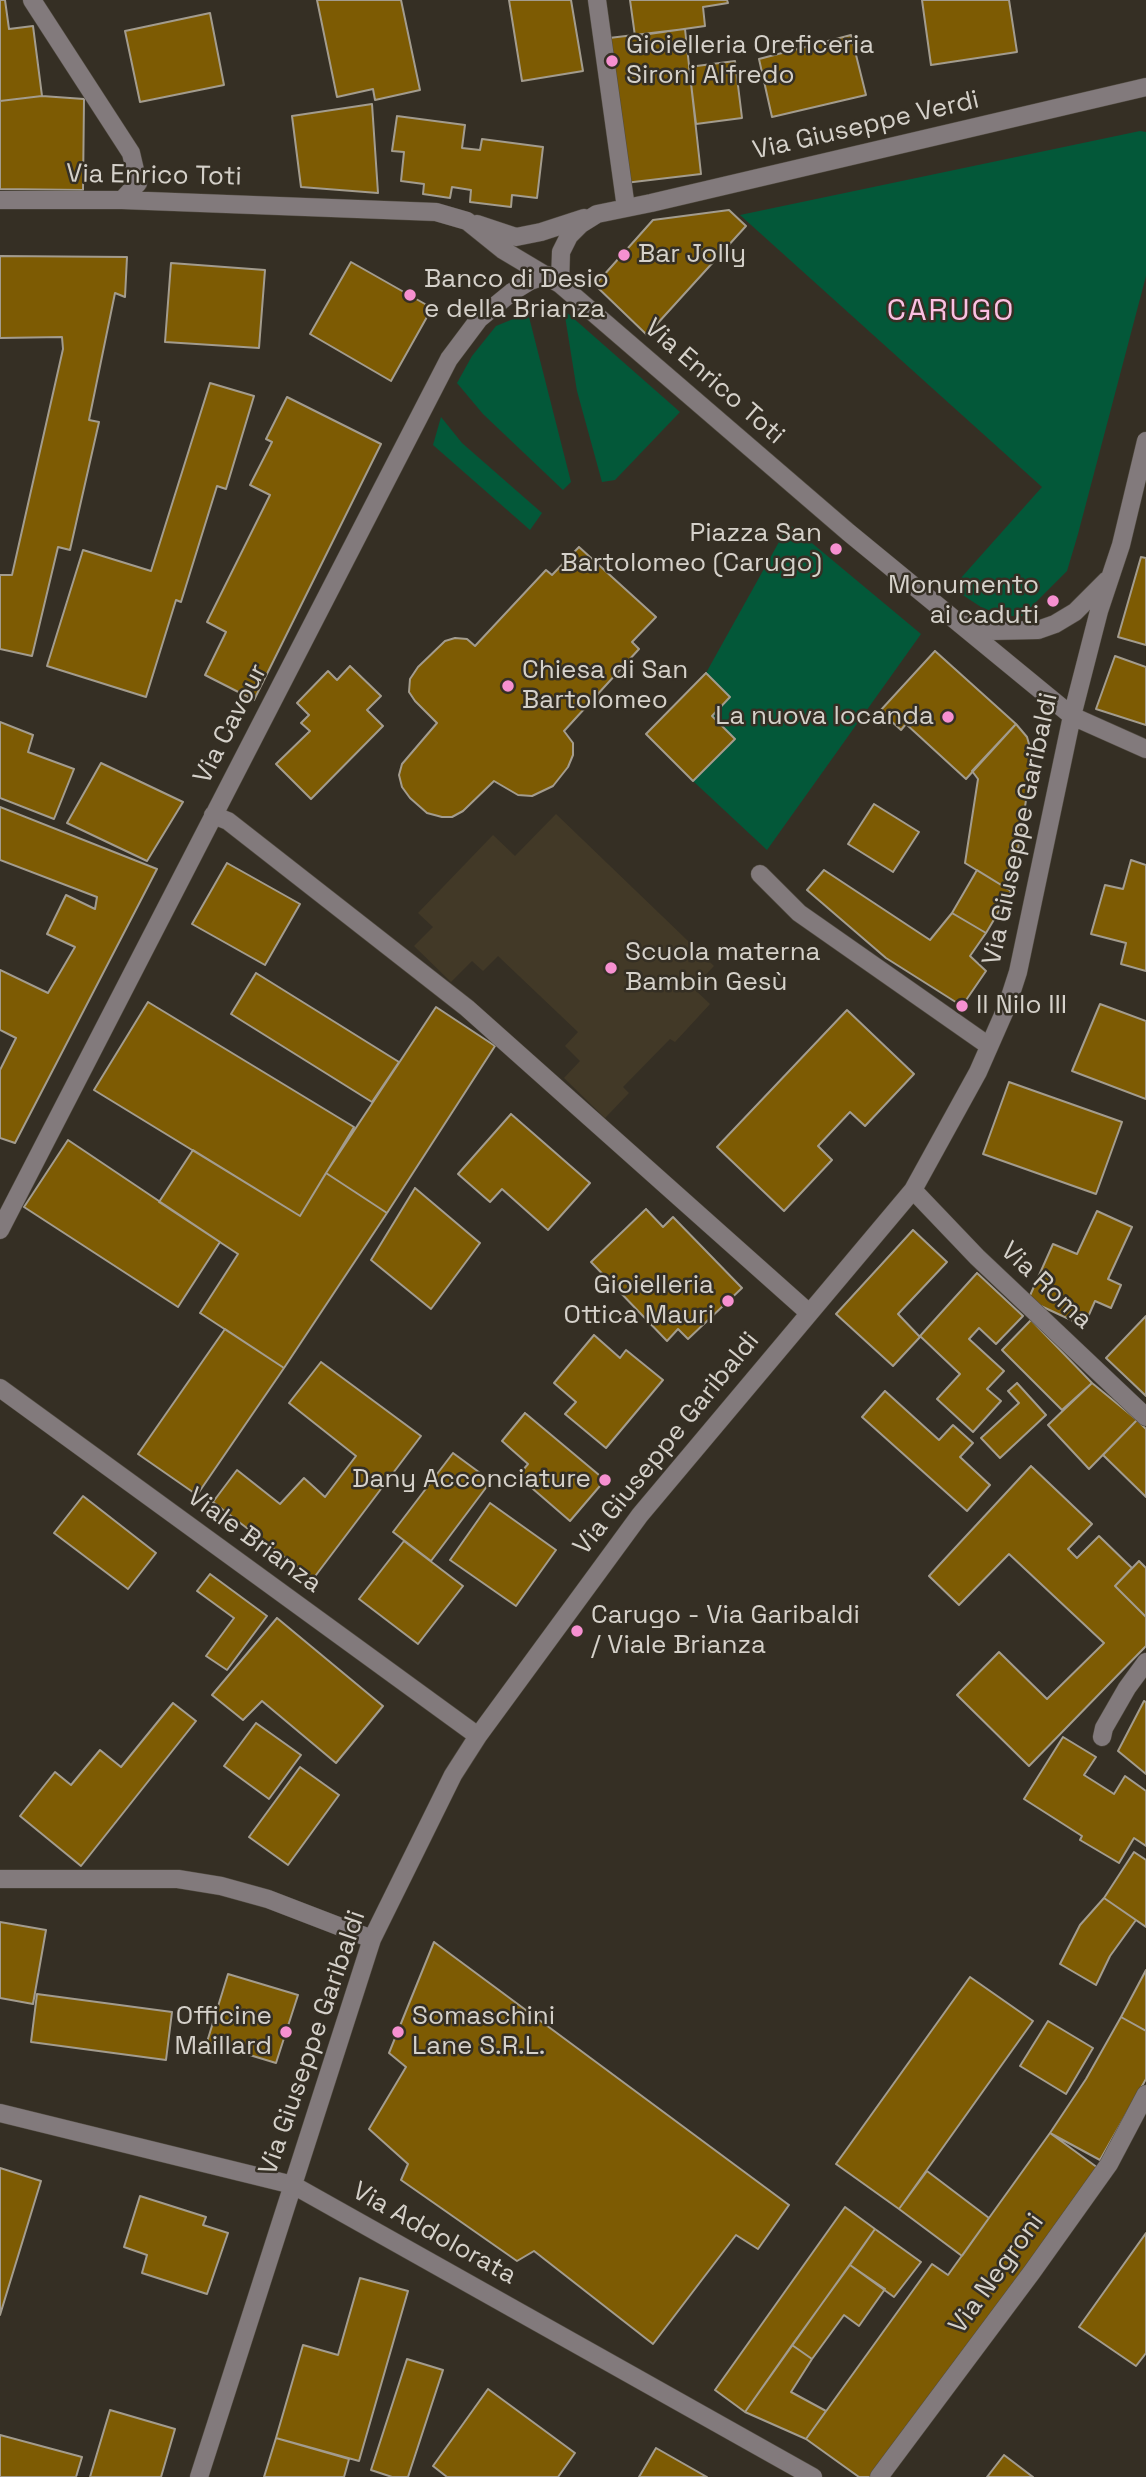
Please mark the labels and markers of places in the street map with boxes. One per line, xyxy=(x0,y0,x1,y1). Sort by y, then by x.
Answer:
place label: Gioielleria Oreficeria Sironi Alfredo xyxy=(626,30,874,92)
marker: Gioielleria Oreficeria Sironi Alfredo xyxy=(604,53,620,69)
place label: Bar Jolly xyxy=(638,239,746,271)
marker: Bar Jolly xyxy=(616,247,632,263)
place label: Banco di Desio e della Brianza xyxy=(424,264,609,326)
marker: Banco di Desio e della Brianza xyxy=(402,287,418,303)
place label: Piazza San Bartolomeo (Carugo) xyxy=(560,518,822,580)
marker: Piazza San Bartolomeo (Carugo) xyxy=(828,541,844,557)
place label: Monumento ai caduti xyxy=(888,570,1039,632)
marker: Monumento ai caduti xyxy=(1045,593,1061,609)
place label: Chiesa di San Bartolomeo xyxy=(522,655,688,716)
marker: Chiesa di San Bartolomeo xyxy=(500,678,516,694)
place label: La nuova locanda xyxy=(715,701,934,733)
marker: La nuova locanda xyxy=(940,709,956,725)
place label: Scuola materna Bambin Gesù xyxy=(625,937,821,998)
marker: Scuola materna Bambin Gesù xyxy=(603,960,619,976)
place label: Il Nilo III xyxy=(976,990,1067,1022)
marker: Il Nilo III xyxy=(954,998,970,1014)
place label: Gioielleria Ottica Mauri xyxy=(564,1270,714,1332)
marker: Gioielleria Ottica Mauri xyxy=(720,1293,736,1309)
place label: Dany Acconciature xyxy=(352,1464,591,1496)
marker: Dany Acconciature xyxy=(597,1472,613,1488)
place label: Carugo - Via Garibaldi / Viale Brianza xyxy=(591,1600,860,1662)
marker: Carugo - Via Garibaldi / Viale Brianza xyxy=(569,1623,585,1639)
place label: Officine Maillard xyxy=(174,2001,272,2062)
place label: Somaschini Lane S.R.L. xyxy=(412,2001,555,2062)
marker: Officine Maillard xyxy=(278,2024,294,2040)
marker: Somaschini Lane S.R.L. xyxy=(390,2024,406,2040)

